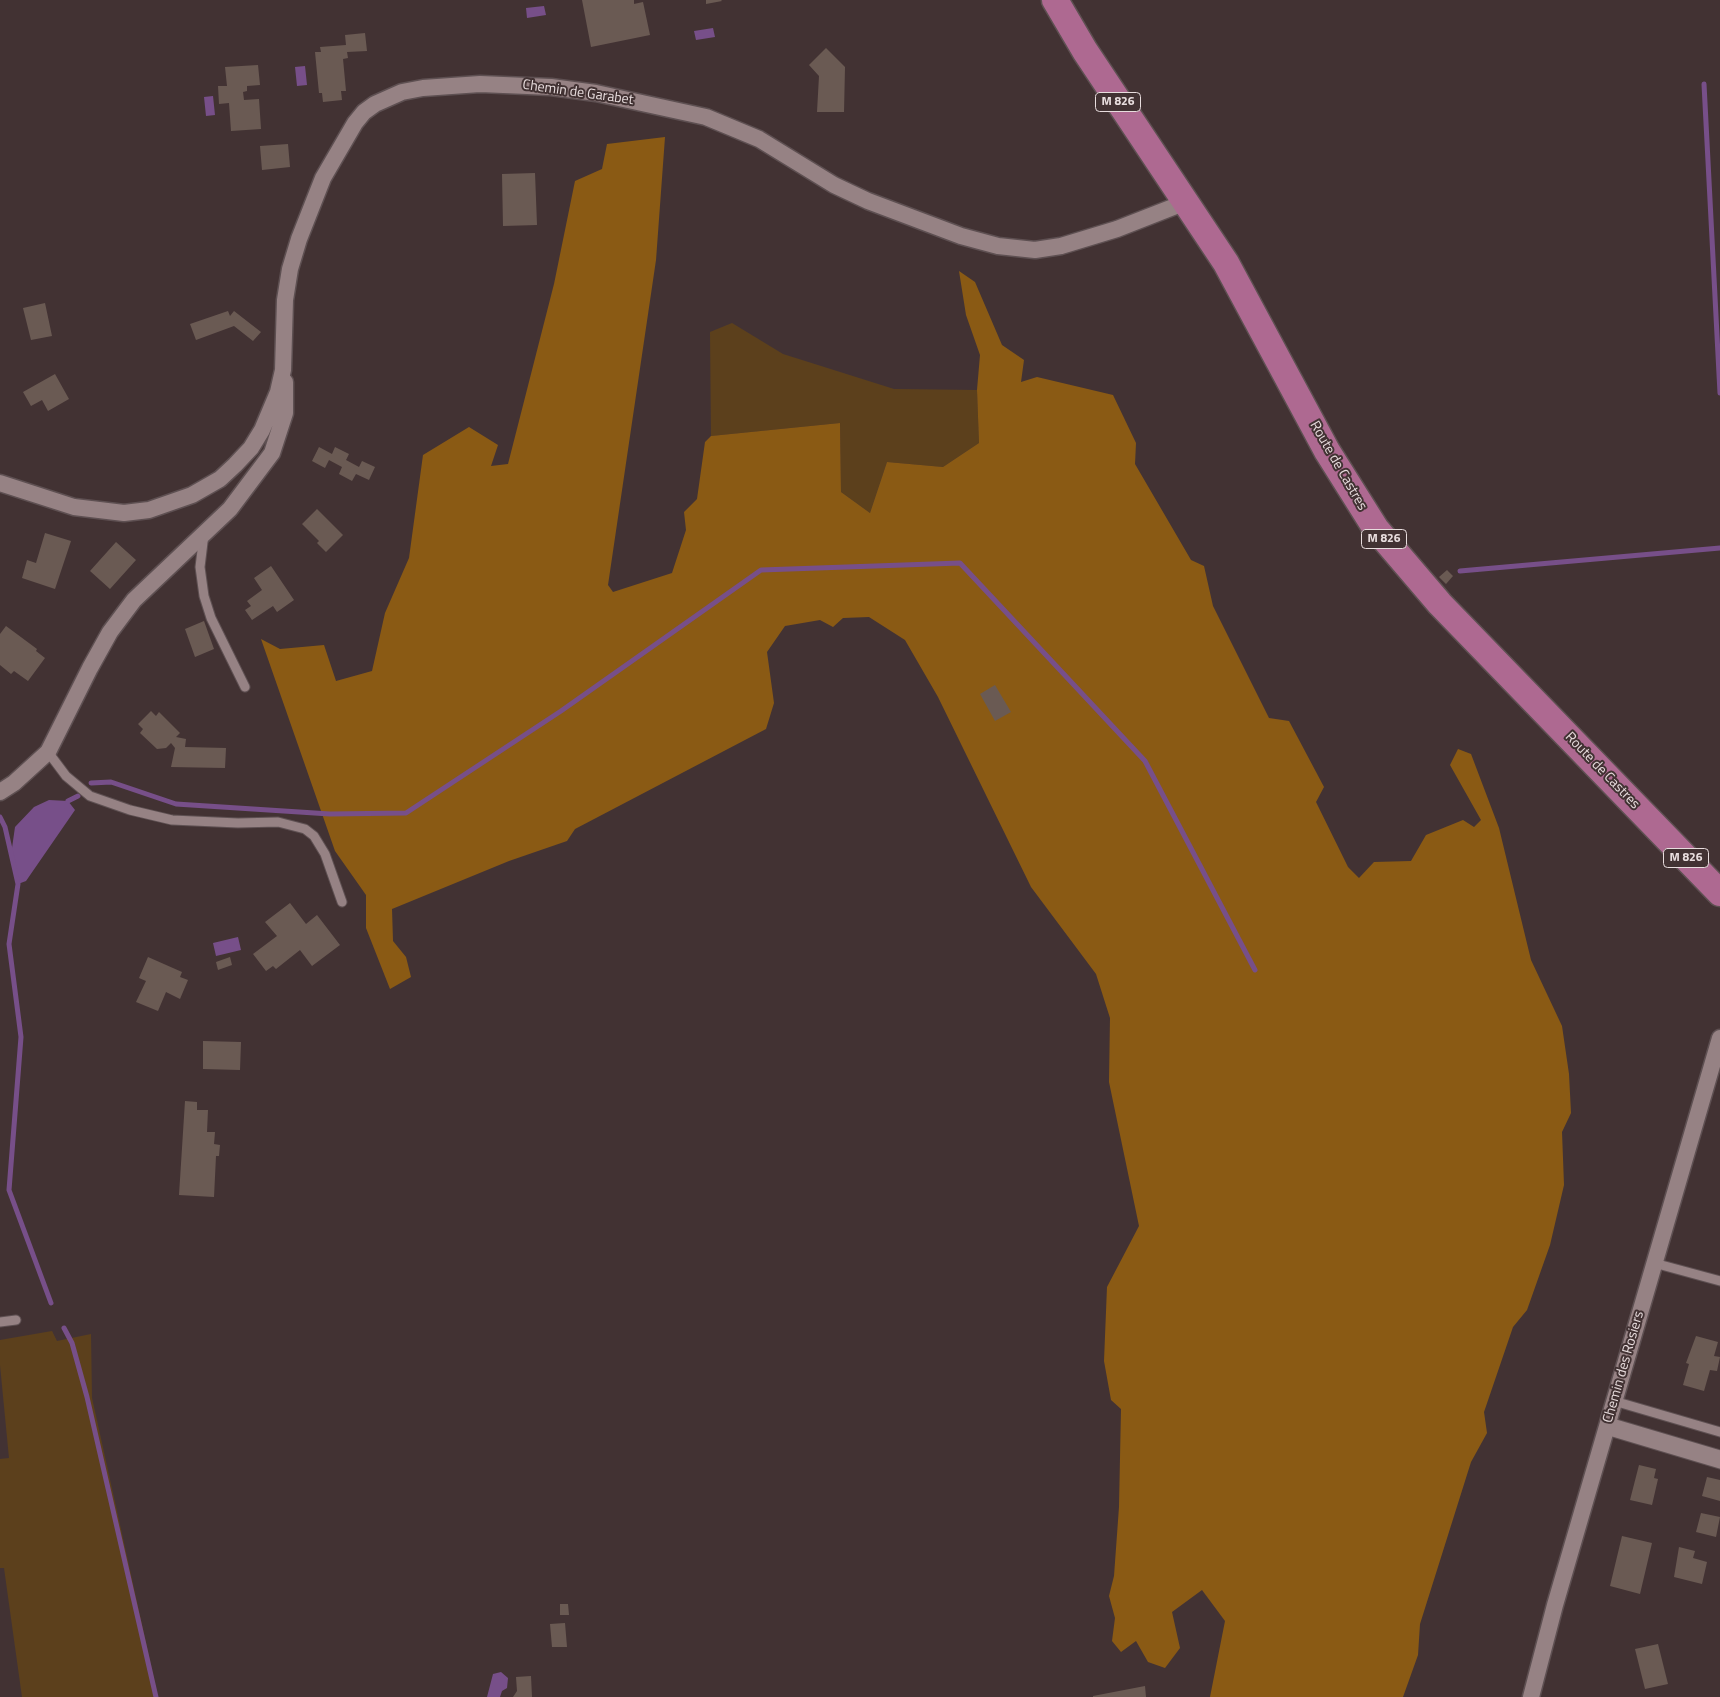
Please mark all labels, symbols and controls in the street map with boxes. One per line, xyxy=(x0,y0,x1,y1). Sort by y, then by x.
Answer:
street label: Chemin de Garabet xyxy=(521,77,635,109)
road number: M 826 xyxy=(1096,92,1140,111)
street label: Route de Castres xyxy=(1306,418,1370,514)
road number: M 826 xyxy=(1362,530,1406,548)
street label: Route de Castres xyxy=(1561,729,1643,813)
road number: M 826 xyxy=(1664,848,1708,868)
street label: Chemin des Rosiers xyxy=(1600,1309,1648,1425)

